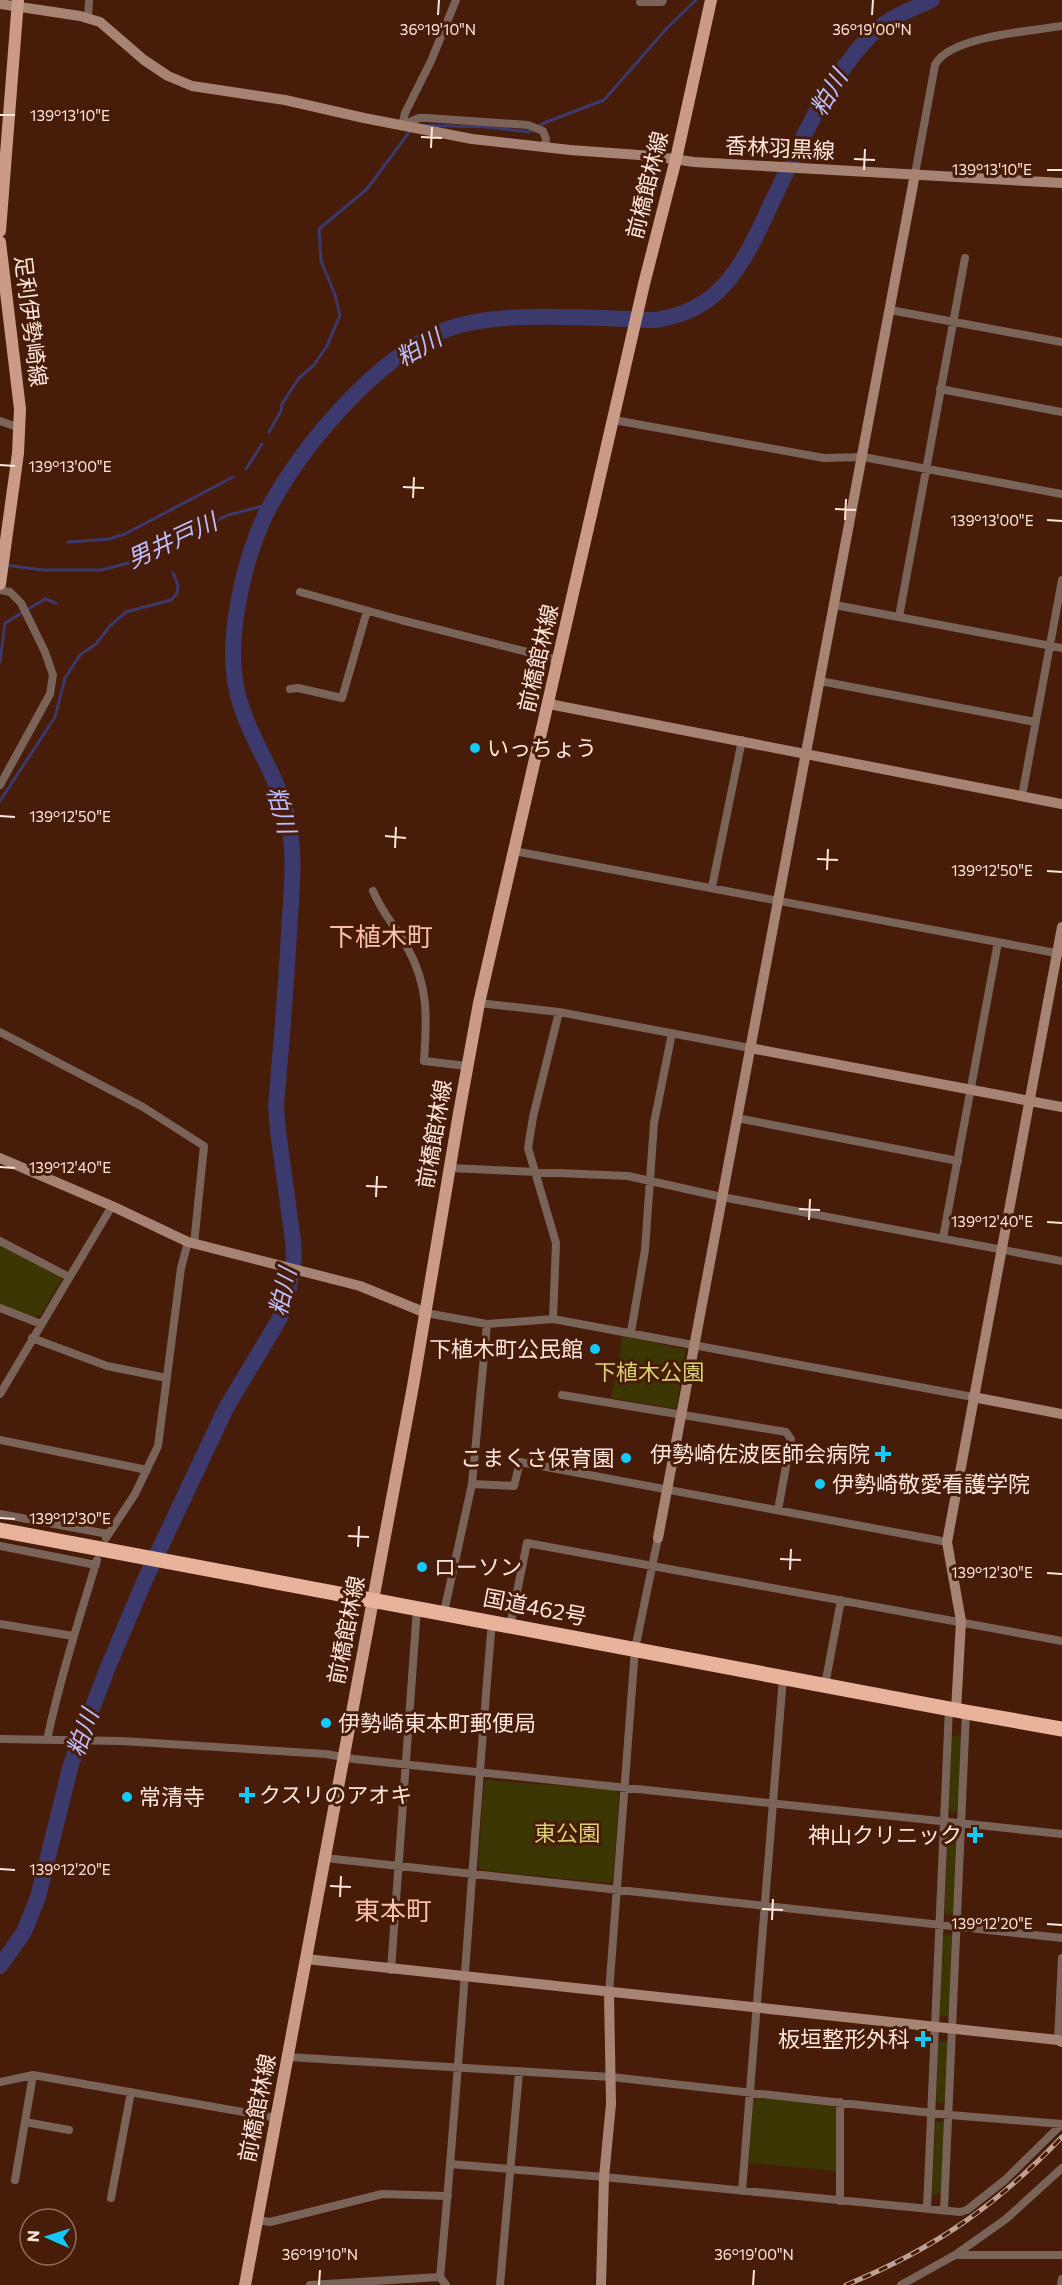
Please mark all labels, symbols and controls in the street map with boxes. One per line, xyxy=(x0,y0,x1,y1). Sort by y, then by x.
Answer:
text: 36°19'10"N xyxy=(400,20,476,38)
text: 36°19'00"N xyxy=(832,20,912,38)
water label: 粕川 xyxy=(803,62,854,120)
text: 139°13'10"E xyxy=(30,106,110,124)
street label: 前橋館林線 xyxy=(620,128,673,242)
street label: 香林羽黒線 xyxy=(724,131,836,164)
text: 139°13'10"E xyxy=(952,160,1032,178)
street label: 足利伊勢崎線 xyxy=(10,254,53,388)
water label: 粕川 xyxy=(390,321,449,371)
text: 139°13'00"E xyxy=(28,457,112,475)
water label: 男井戸川 xyxy=(122,505,224,573)
text: 139°13'00"E xyxy=(950,511,1034,529)
street label: 前橋館林線 xyxy=(512,601,563,715)
place label: いっちょう xyxy=(487,734,597,761)
marker: いっちょう xyxy=(468,741,482,755)
water label: 粕川 xyxy=(262,783,303,839)
text: 139°12'50"E xyxy=(29,807,111,825)
text: 139°12'50"E xyxy=(951,861,1033,879)
district label: 下植木町 xyxy=(329,920,433,951)
street label: 前橋館林線 xyxy=(411,1077,456,1190)
text: 139°12'40"E xyxy=(29,1158,111,1176)
text: 139°12'40"E xyxy=(951,1212,1033,1230)
water label: 粕川 xyxy=(262,1262,302,1318)
place label: 下植木町公民館 xyxy=(429,1335,583,1362)
marker: 下植木町公民館 xyxy=(588,1342,602,1356)
park label: 下植木公園 xyxy=(594,1358,704,1385)
place label: 伊勢崎佐波医師会病院 xyxy=(650,1440,870,1467)
place label: こまくさ保育園 xyxy=(460,1444,614,1471)
marker: 伊勢崎佐波医師会病院 xyxy=(874,1445,892,1463)
marker: こまくさ保育園 xyxy=(619,1451,633,1465)
place label: 伊勢崎敬愛看護学院 xyxy=(832,1470,1030,1497)
marker: 伊勢崎敬愛看護学院 xyxy=(813,1477,827,1491)
text: 139°12'30"E xyxy=(29,1509,111,1527)
place label: ローソン xyxy=(434,1553,522,1580)
marker: ローソン xyxy=(415,1560,429,1574)
text: 139°12'30"E xyxy=(951,1563,1033,1581)
street label: 前橋館林線 xyxy=(322,1573,369,1686)
street label: 国道462号 xyxy=(481,1583,589,1630)
water label: 粕川 xyxy=(60,1702,104,1760)
place label: 伊勢崎東本町郵便局 xyxy=(338,1709,536,1736)
marker: 伊勢崎東本町郵便局 xyxy=(319,1716,333,1730)
place label: クスリのアオキ xyxy=(259,1781,412,1808)
place label: 常清寺 xyxy=(139,1783,205,1810)
marker: クスリのアオキ xyxy=(240,1788,254,1802)
marker: 常清寺 xyxy=(120,1790,134,1804)
park label: 東公園 xyxy=(534,1819,600,1846)
place label: 神山クリニック xyxy=(808,1821,962,1848)
marker: 神山クリニック xyxy=(966,1826,984,1844)
text: 139°12'20"E xyxy=(29,1860,111,1878)
district label: 東本町 xyxy=(354,1894,432,1925)
text: 139°12'20"E xyxy=(951,1914,1033,1932)
place label: 板垣整形外科 xyxy=(778,2025,910,2052)
marker: 板垣整形外科 xyxy=(914,2030,932,2048)
street label: 前橋館林線 xyxy=(233,2051,280,2164)
north arrow xyxy=(18,2207,78,2267)
text: N xyxy=(23,2230,42,2243)
text: 36°19'10"N xyxy=(282,2245,358,2263)
text: 36°19'00"N xyxy=(714,2245,794,2263)

